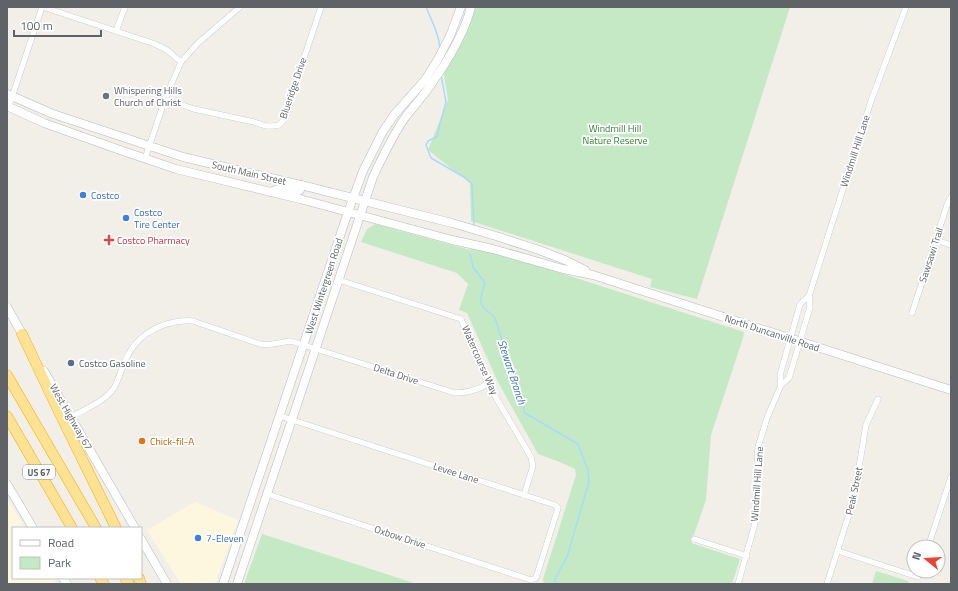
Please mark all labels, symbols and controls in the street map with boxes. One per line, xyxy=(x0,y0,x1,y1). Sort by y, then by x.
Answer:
scale bar xyxy=(14,12,101,38)
text: 100 m xyxy=(20,16,53,35)
street label: Blueridge Drive xyxy=(275,55,311,121)
place label: Whispering Hills Church of Christ xyxy=(114,83,182,110)
marker: Whispering Hills Church of Christ xyxy=(101,91,111,101)
street label: Windmill Hill Lane xyxy=(836,113,874,189)
park label: Windmill Hill Nature Reserve xyxy=(582,121,648,148)
street label: South Main Street xyxy=(210,157,288,189)
place label: Costco xyxy=(91,188,119,203)
marker: Costco xyxy=(78,190,88,200)
place label: Costco Tire Center xyxy=(134,205,180,232)
marker: Costco Tire Center xyxy=(121,213,131,223)
street label: Sawsawi Trail xyxy=(915,226,947,284)
place label: Costco Pharmacy xyxy=(117,233,190,248)
marker: Costco Pharmacy xyxy=(104,235,114,245)
street label: West Wintergreen Road xyxy=(301,236,347,336)
street label: North Duncanville Road xyxy=(723,311,821,355)
street label: Watercourse Way xyxy=(458,323,502,397)
water label: Stewart Branch xyxy=(494,337,530,407)
place label: Costco Gasoline xyxy=(79,356,146,371)
marker: Costco Gasoline xyxy=(66,358,76,368)
street label: Delta Drive xyxy=(372,360,420,388)
street label: West Highway 67 xyxy=(46,381,96,453)
place label: Chick-fil-A xyxy=(150,434,194,449)
marker: Chick-fil-A xyxy=(137,436,147,446)
street label: Windmill Hill Lane xyxy=(747,446,767,522)
street label: Levee Lane xyxy=(431,459,481,487)
road number: US 67 xyxy=(23,465,55,479)
street label: Peak Street xyxy=(842,465,867,516)
street label: Oxbow Drive xyxy=(372,522,428,552)
legend xyxy=(12,527,142,579)
place label: 7-Eleven xyxy=(206,531,244,546)
text: Road xyxy=(48,533,74,552)
marker: 7-Eleven xyxy=(193,533,203,543)
north arrow xyxy=(906,539,946,579)
text: N xyxy=(908,550,925,562)
text: Park xyxy=(48,553,71,572)

